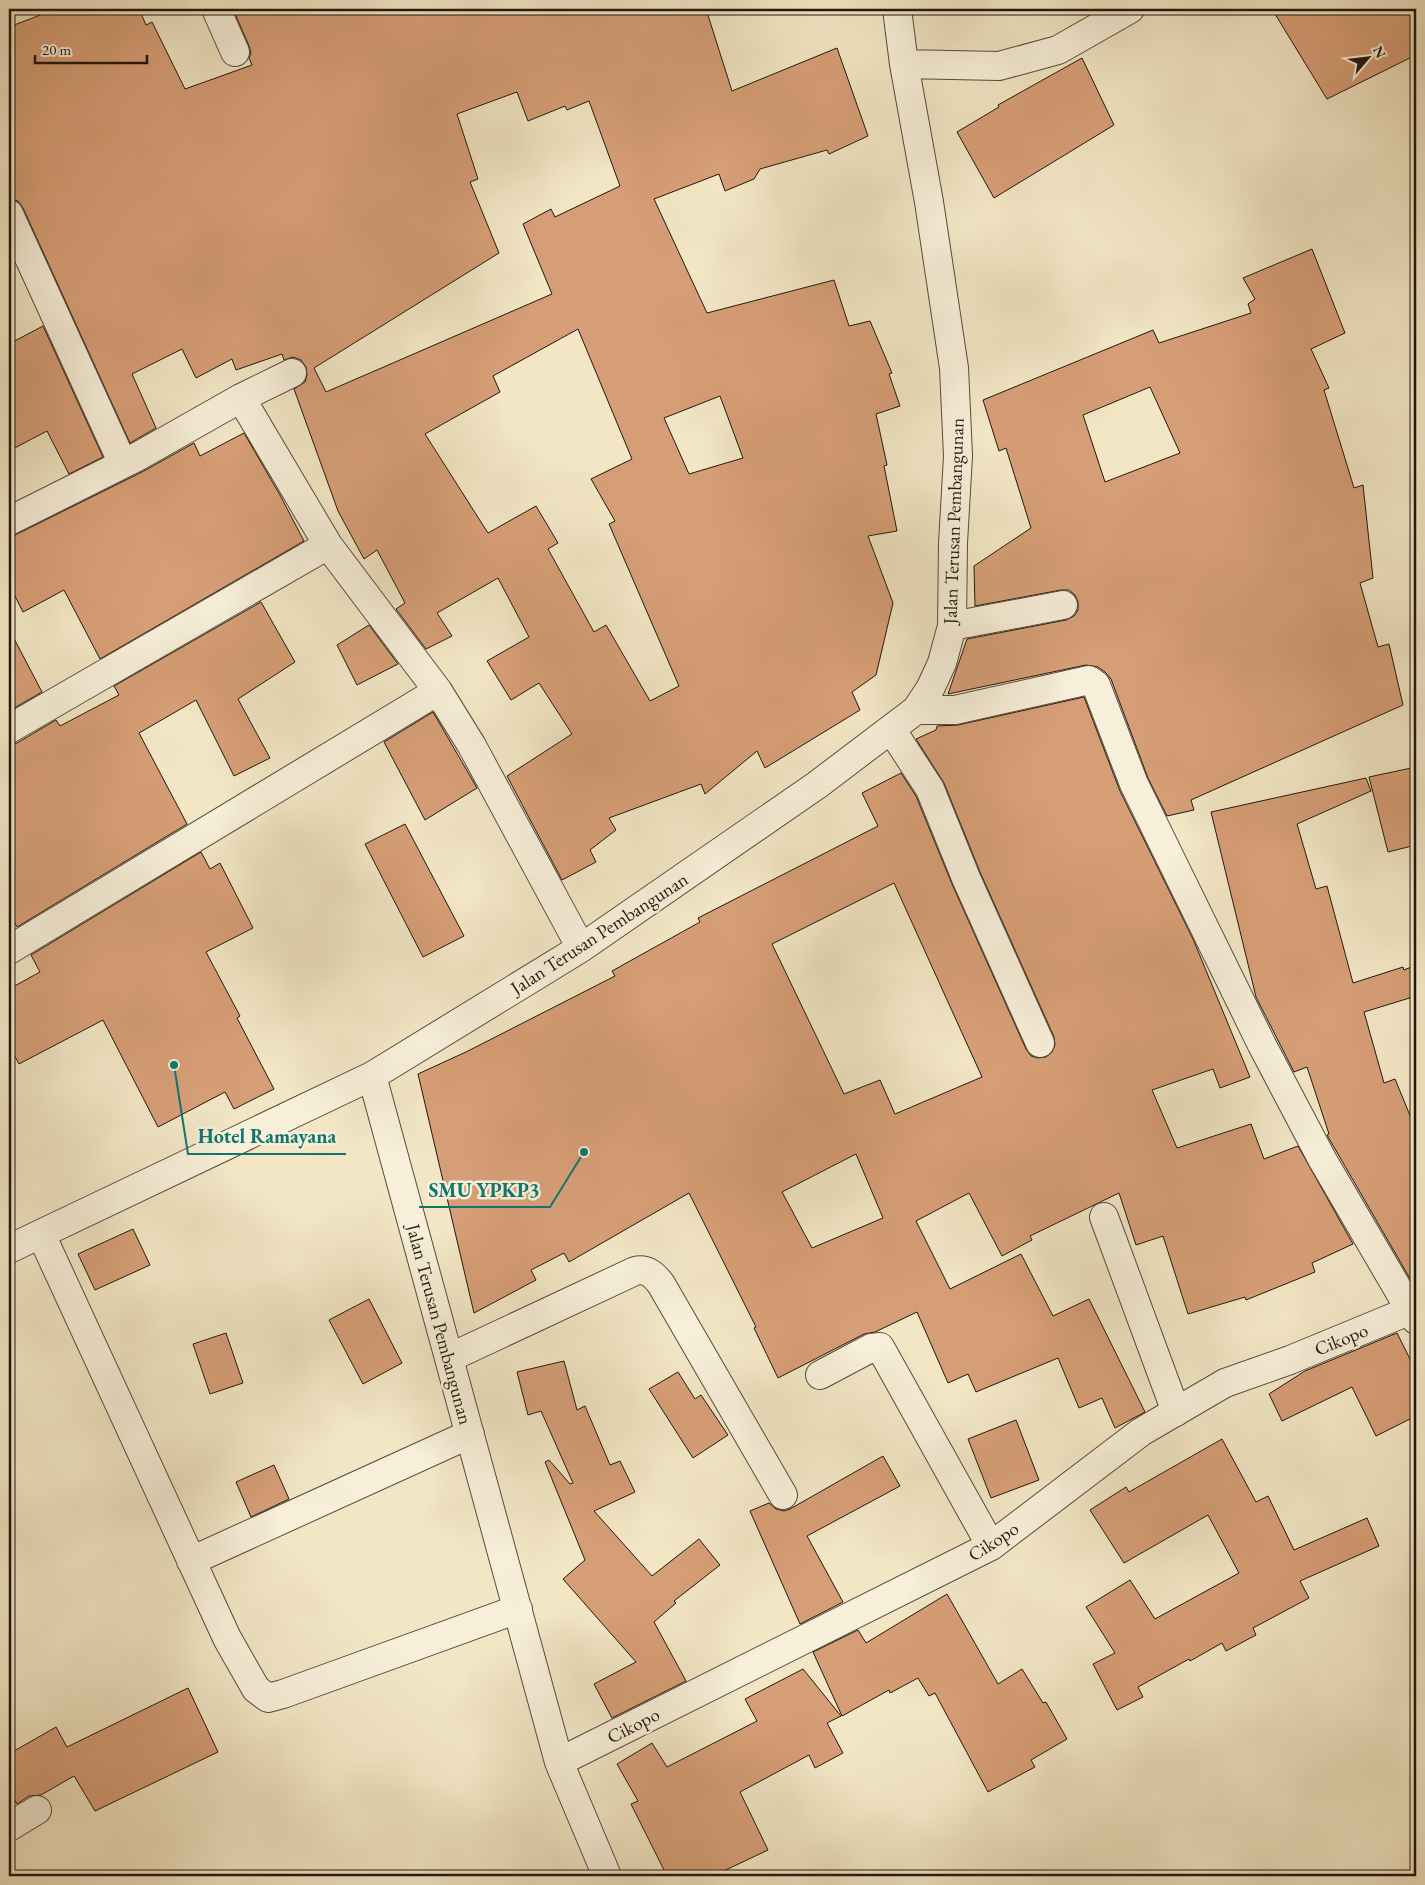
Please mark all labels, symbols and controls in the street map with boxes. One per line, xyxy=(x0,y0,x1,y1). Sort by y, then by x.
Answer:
scale bar xyxy=(35,32,148,64)
north arrow xyxy=(1342,32,1392,82)
text: 20 m xyxy=(42,40,71,59)
text: N xyxy=(1369,43,1390,62)
street label: Jalan Terusan Pembangunan xyxy=(937,417,970,627)
street label: Jalan Terusan Pembangunan xyxy=(504,867,693,1001)
callout: Hotel Ramayana xyxy=(188,1119,346,1154)
text: Hotel Ramayana xyxy=(198,1123,336,1149)
callout: SMU YPKP3 xyxy=(419,1172,550,1207)
text: SMU YPKP3 xyxy=(428,1177,540,1203)
street label: Jalan Terusan Pembangunan xyxy=(400,1219,478,1427)
street label: Cikopo xyxy=(1311,1317,1372,1361)
street label: Cikopo xyxy=(963,1516,1023,1567)
street label: Cikopo xyxy=(603,1702,664,1749)

